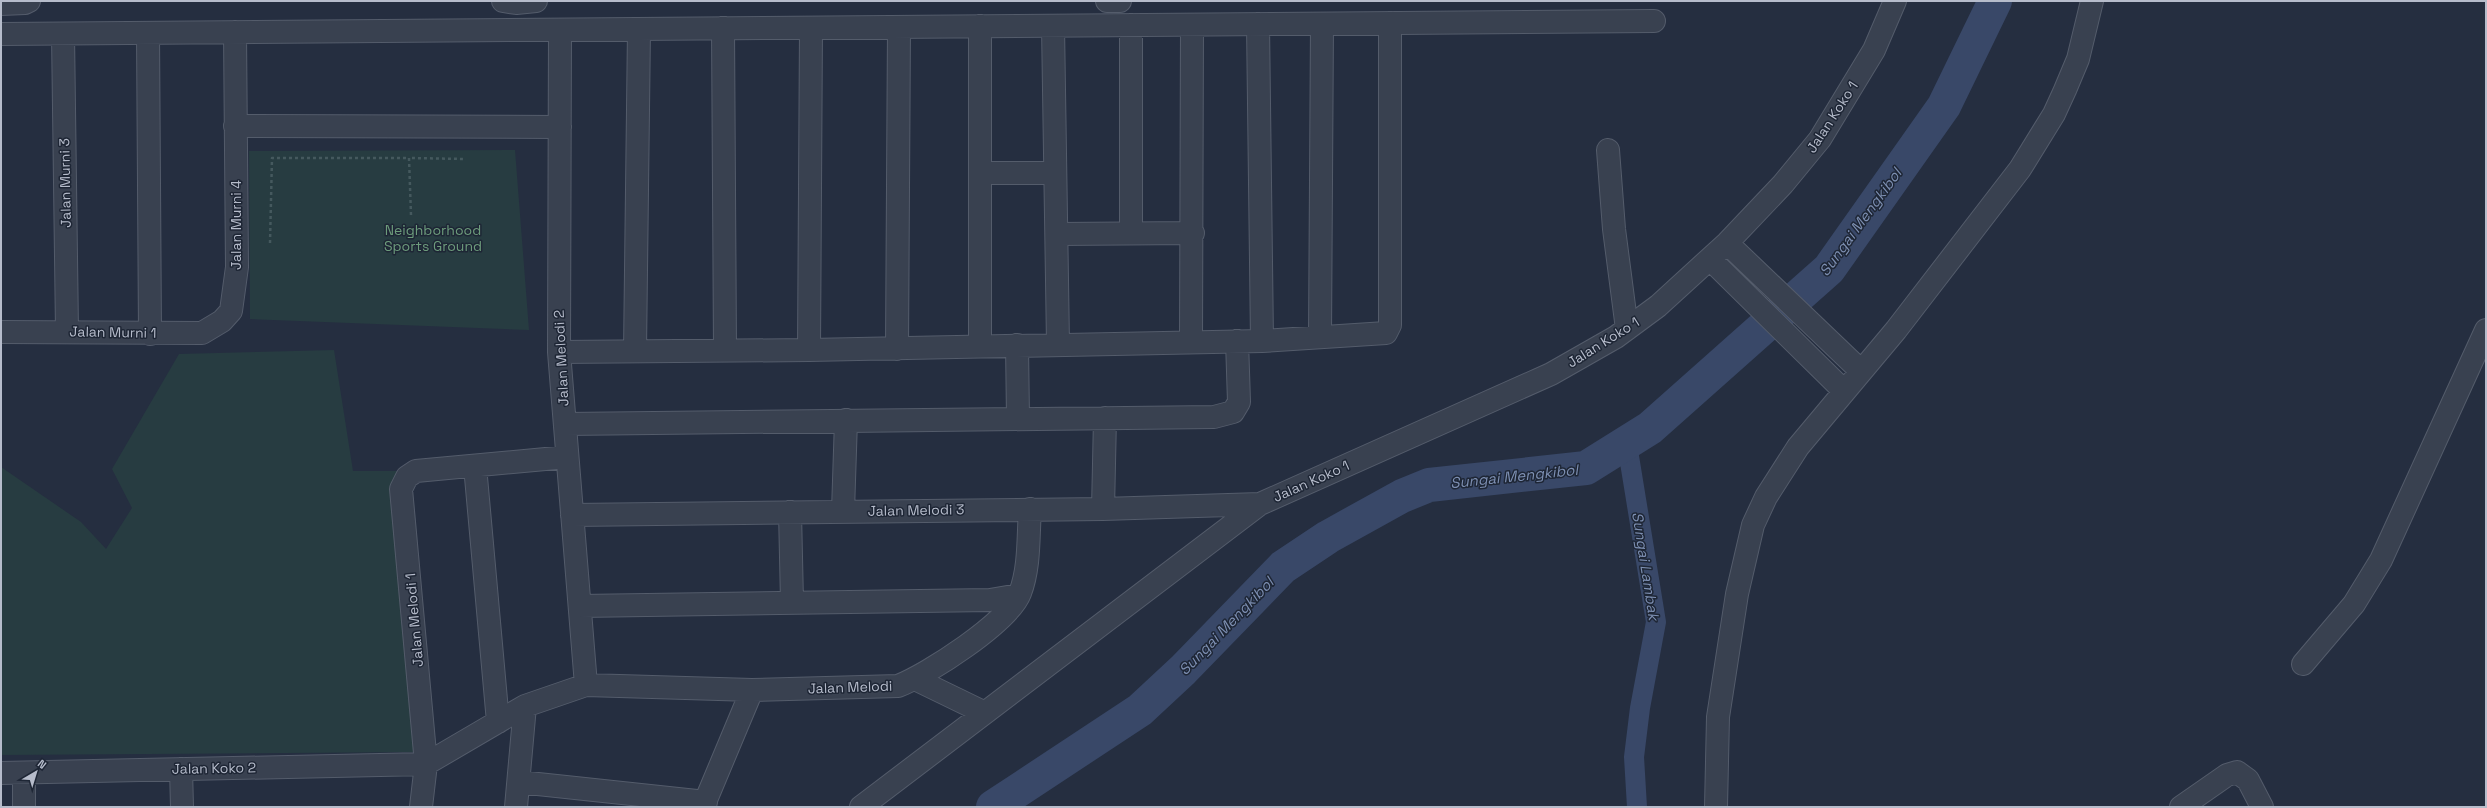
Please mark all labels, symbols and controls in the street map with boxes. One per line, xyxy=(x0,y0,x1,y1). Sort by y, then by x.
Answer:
street label: Jalan Koko 1 xyxy=(1802,78,1862,156)
street label: Jalan Murni 3 xyxy=(55,138,75,228)
water label: Sungai Mengkibol xyxy=(1815,163,1907,280)
street label: Jalan Murni 4 xyxy=(227,180,245,270)
park label: Neighborhood Sports Ground xyxy=(384,221,482,255)
street label: Jalan Melodi 2 xyxy=(549,309,573,407)
street label: Jalan Koko 1 xyxy=(1564,313,1642,371)
street label: Jalan Murni 1 xyxy=(69,322,157,342)
street label: Jalan Koko 1 xyxy=(1270,456,1352,506)
water label: Sungai Mengkibol xyxy=(1449,460,1581,492)
street label: Jalan Melodi 3 xyxy=(868,500,964,520)
water label: Sungai Lambak xyxy=(1628,510,1664,623)
street label: Jalan Melodi 1 xyxy=(401,572,427,668)
water label: Sungai Mengkibol xyxy=(1175,572,1279,679)
street label: Jalan Melodi xyxy=(807,677,893,697)
north arrow xyxy=(16,752,56,792)
text: N xyxy=(35,756,49,772)
street label: Jalan Koko 2 xyxy=(172,758,256,778)

